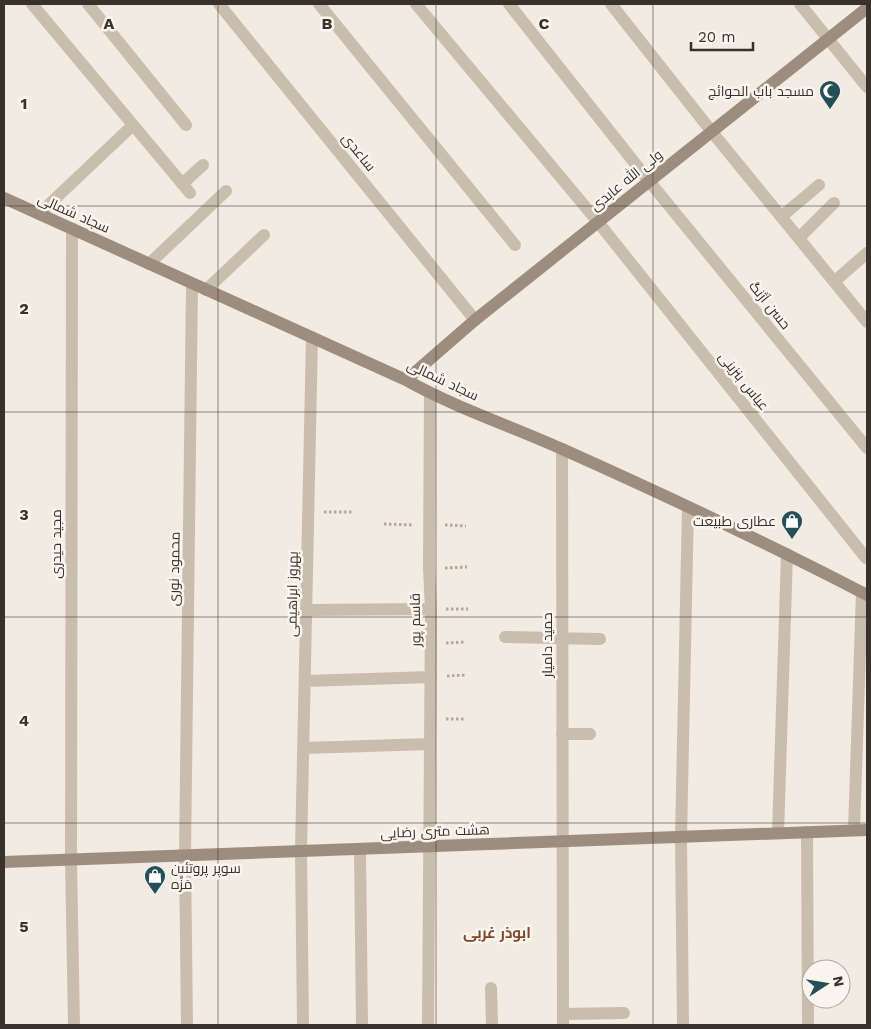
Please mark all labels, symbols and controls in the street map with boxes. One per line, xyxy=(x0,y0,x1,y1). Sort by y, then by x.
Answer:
text: A xyxy=(104,14,115,33)
text: B xyxy=(322,14,333,33)
text: C xyxy=(539,14,550,33)
scale bar xyxy=(691,20,754,52)
text: 20 m xyxy=(698,28,736,46)
mosque icon: مسجد باب الحوائج xyxy=(818,79,842,110)
place label: مسجد باب الحوائج xyxy=(708,83,814,100)
text: 1 xyxy=(21,94,27,113)
street label: ساعدی xyxy=(339,130,379,174)
street label: ولی الله عابدی xyxy=(586,145,665,214)
street label: سجاد شمالی xyxy=(36,190,112,236)
street label: حسن آژنگ xyxy=(746,278,794,332)
text: 2 xyxy=(19,299,29,318)
street label: عباس بنزینی xyxy=(716,349,772,413)
street label: سجاد شمالی xyxy=(405,356,481,404)
text: 3 xyxy=(19,505,29,524)
street label: مجید حیدری xyxy=(48,509,64,579)
shop icon: عطاری طبیعت xyxy=(780,509,804,540)
place label: عطاری طبیعت xyxy=(693,513,776,529)
street label: محمود نوری xyxy=(165,532,183,606)
street label: بهروز ابراهیمی xyxy=(283,551,301,637)
street label: قاسم پور xyxy=(407,593,425,648)
street label: حمید دامیار xyxy=(539,612,555,679)
text: 4 xyxy=(19,711,29,730)
street label: هشت متری رضایی xyxy=(380,821,490,841)
place label: سوپر پروتئین مَزِّه xyxy=(171,860,241,892)
shop icon: سوپر پروتئین مَزِّه xyxy=(143,864,167,895)
text: 5 xyxy=(19,917,29,936)
district label: ابوذر غربی xyxy=(463,924,531,942)
north arrow xyxy=(801,959,851,1009)
text: N xyxy=(830,975,848,988)

